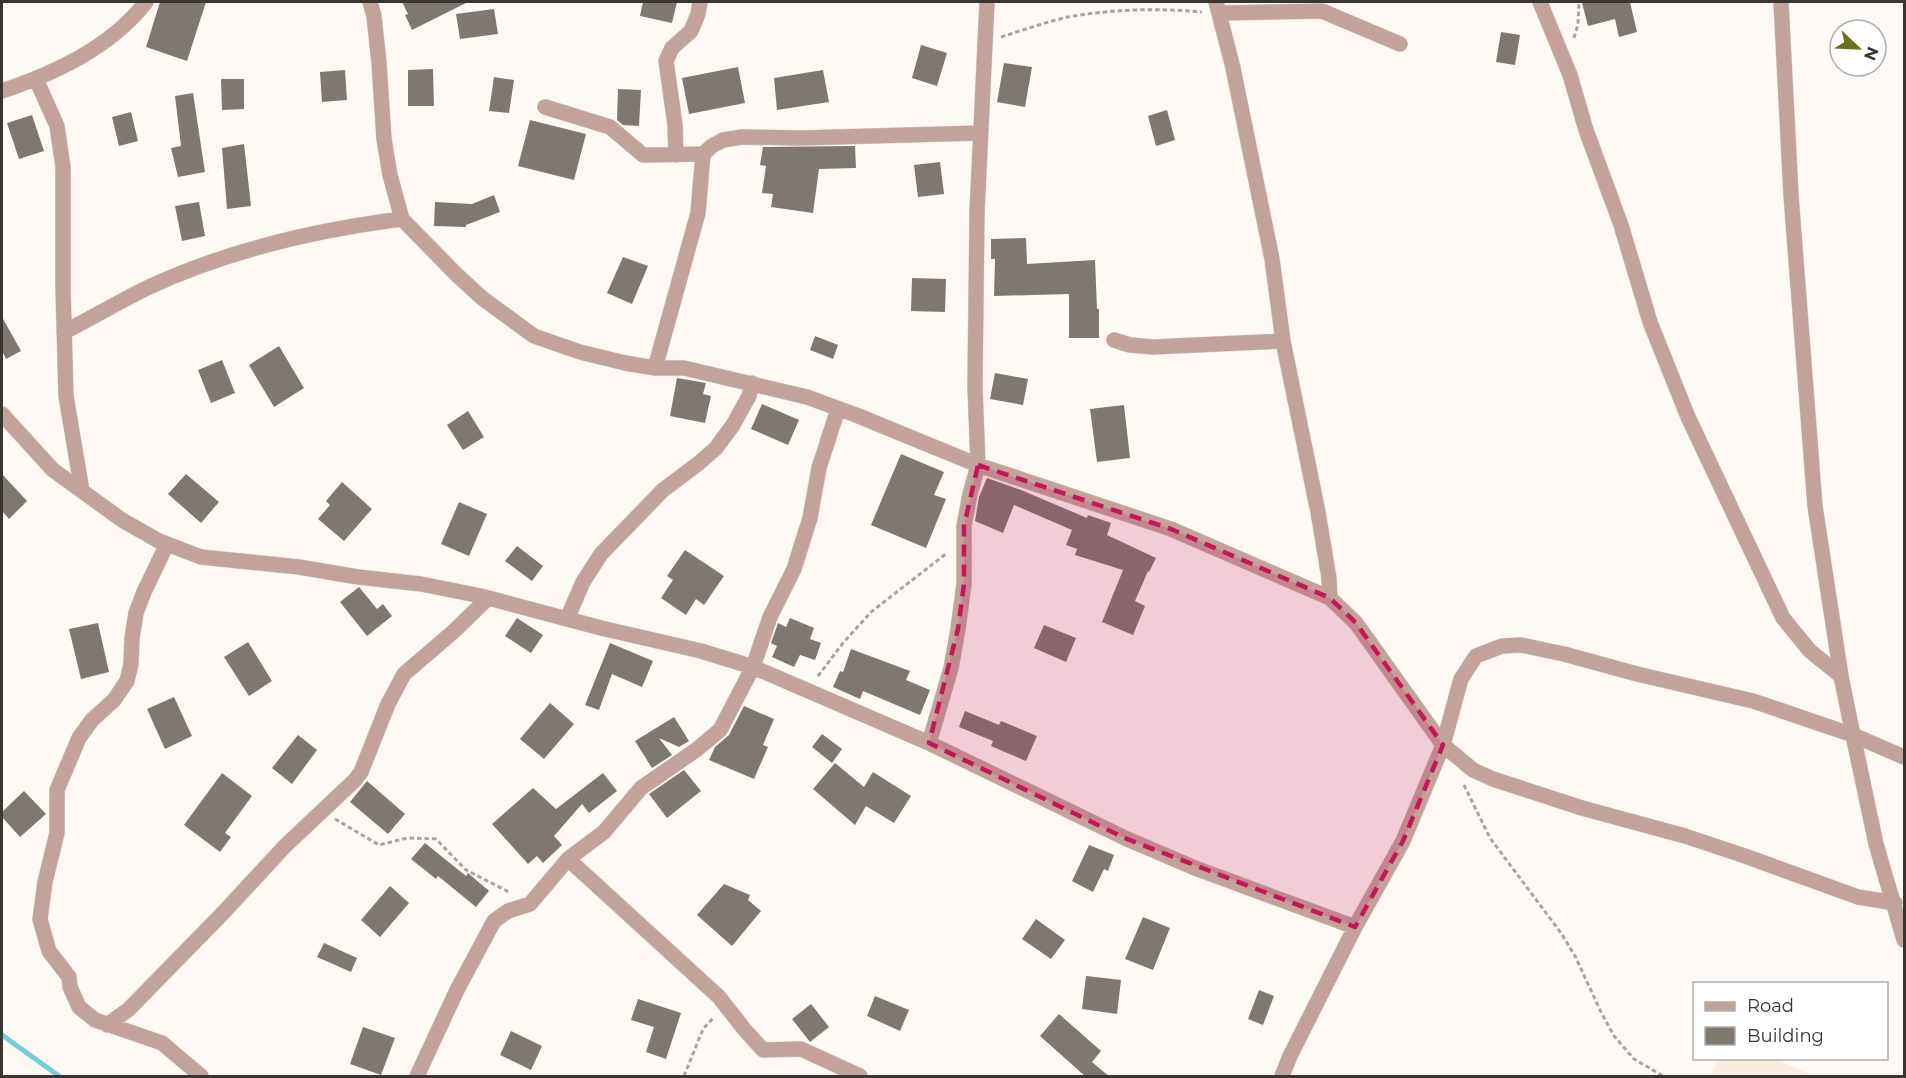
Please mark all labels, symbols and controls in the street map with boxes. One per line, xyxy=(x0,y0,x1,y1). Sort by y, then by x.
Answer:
north arrow xyxy=(1828,18,1888,78)
text: N xyxy=(1860,44,1883,63)
legend xyxy=(1693,982,1888,1060)
text: Road xyxy=(1747,995,1794,1017)
text: Building xyxy=(1747,1025,1824,1047)

